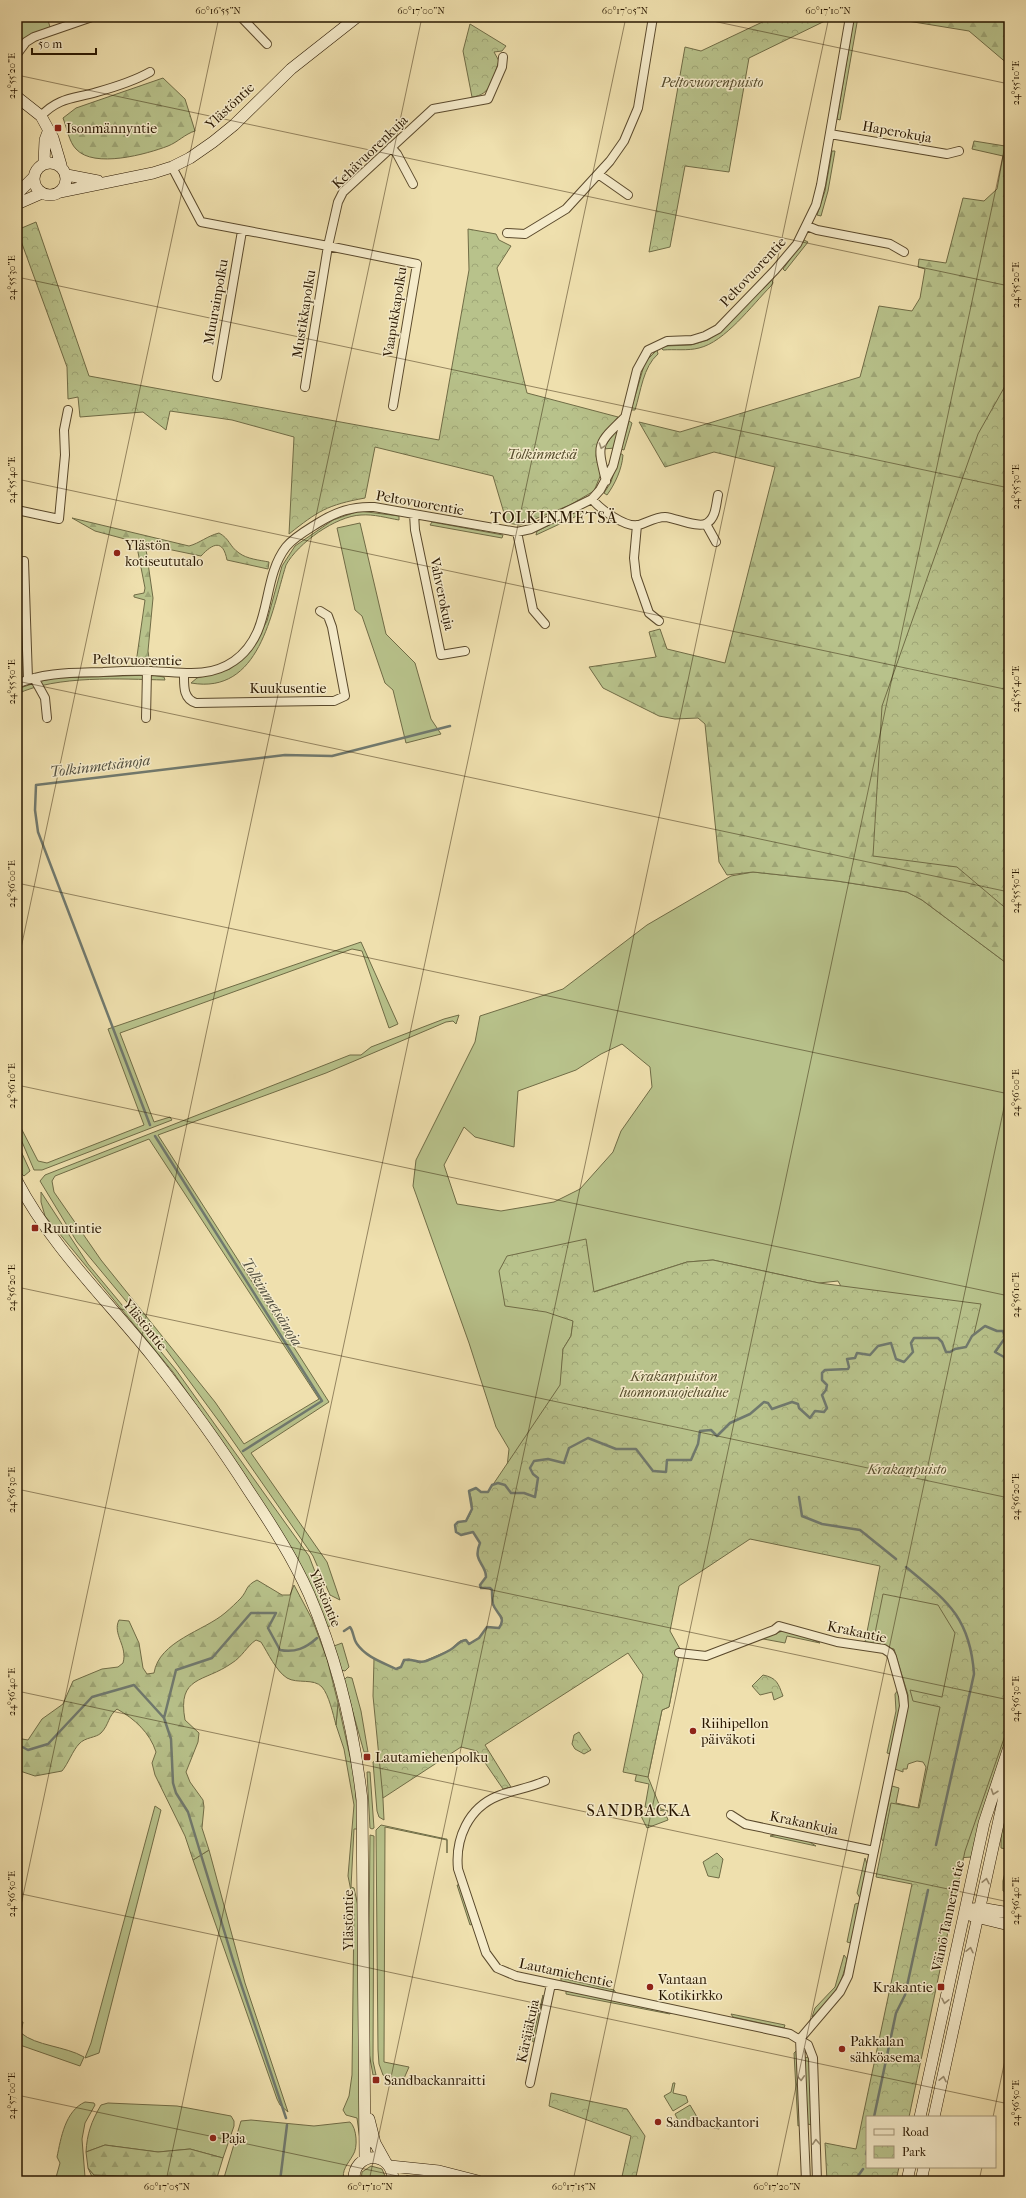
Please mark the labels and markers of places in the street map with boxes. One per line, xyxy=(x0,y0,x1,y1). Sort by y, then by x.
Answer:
place label: Isonmännyntie xyxy=(66,120,157,137)
marker: Isonmännyntie xyxy=(53,123,63,133)
place label: Ylästön kotiseututalo xyxy=(124,537,203,570)
marker: Ylästön kotiseututalo xyxy=(112,548,122,558)
place label: Ruutintie xyxy=(43,1220,102,1237)
marker: Ruutintie xyxy=(30,1223,40,1233)
place label: Riihipellon päiväkoti xyxy=(700,1715,769,1748)
marker: Riihipellon päiväkoti xyxy=(688,1726,698,1736)
place label: Lautamiehenpolku xyxy=(375,1749,488,1766)
marker: Lautamiehenpolku xyxy=(362,1752,372,1762)
place label: Vantaan Kotikirkko xyxy=(657,1971,723,2004)
place label: Krakantie xyxy=(873,1979,933,1996)
marker: Vantaan Kotikirkko xyxy=(645,1982,655,1992)
marker: Krakantie xyxy=(936,1982,946,1992)
place label: Pakkalan sähköasema xyxy=(850,2033,921,2066)
marker: Pakkalan sähköasema xyxy=(837,2044,847,2054)
place label: Sandbackanraitti xyxy=(384,2072,486,2089)
marker: Sandbackanraitti xyxy=(371,2075,381,2085)
place label: Sandbackantori xyxy=(666,2114,759,2131)
marker: Sandbackantori xyxy=(653,2117,663,2127)
place label: Paja xyxy=(221,2130,246,2147)
marker: Paja xyxy=(208,2133,218,2143)

